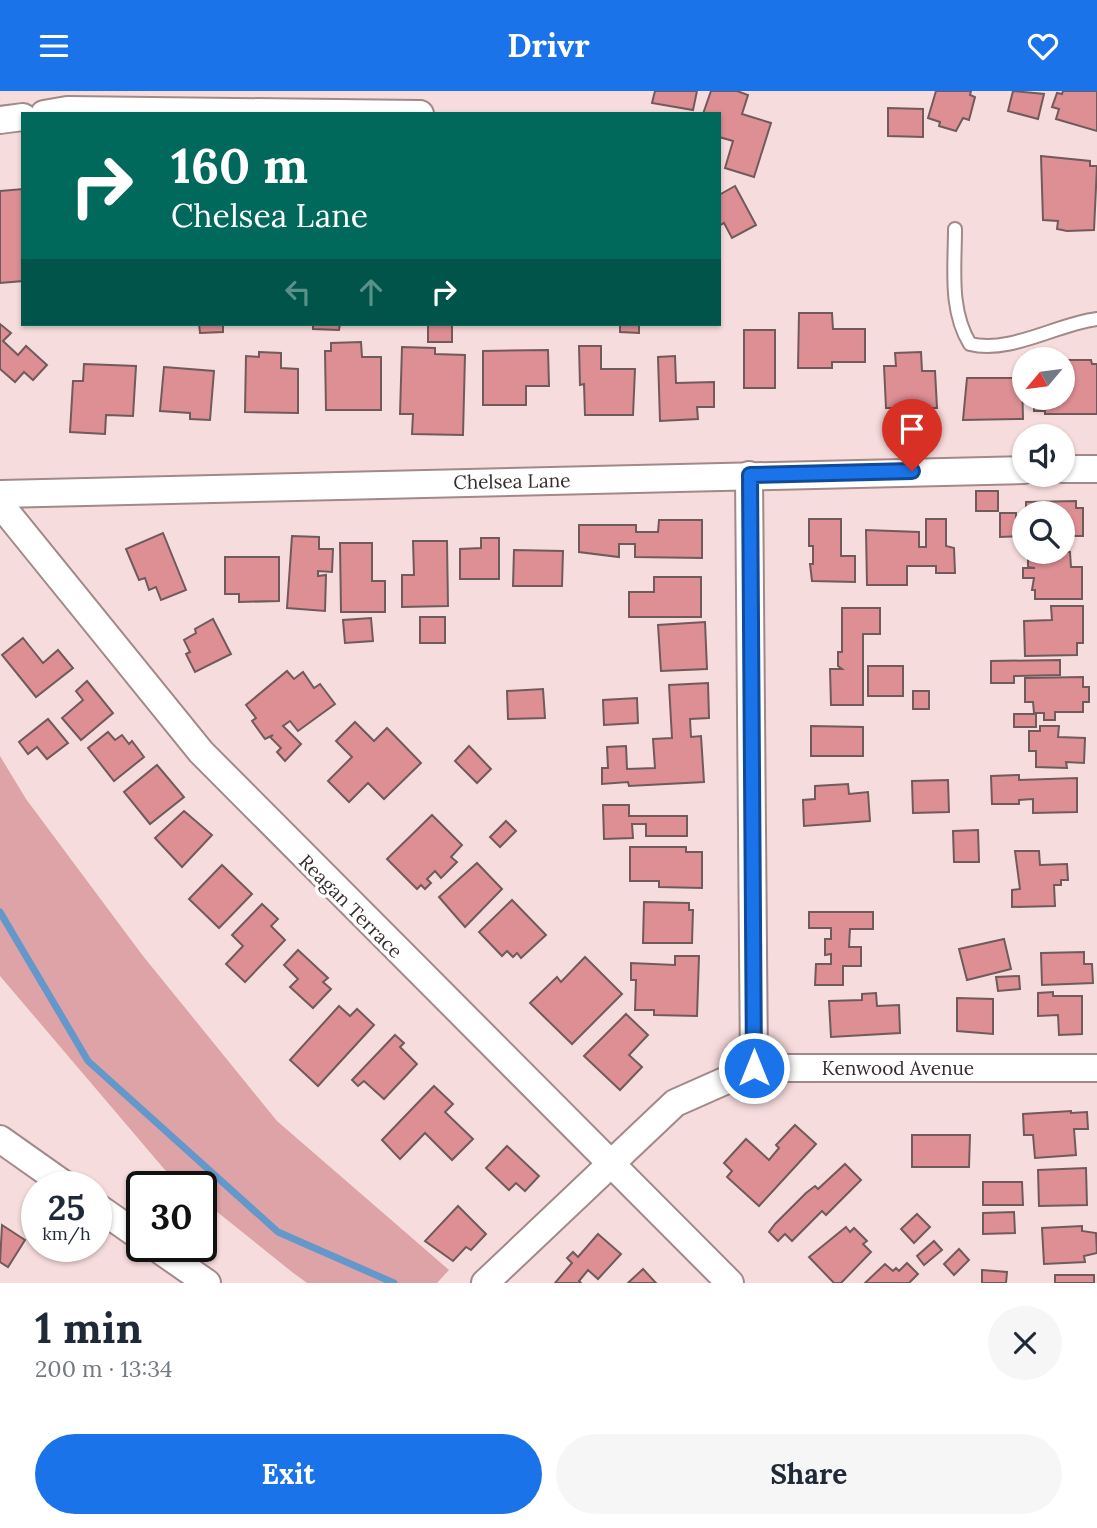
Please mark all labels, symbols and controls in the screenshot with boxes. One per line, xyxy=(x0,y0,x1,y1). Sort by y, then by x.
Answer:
text: Drivr xyxy=(507,25,590,66)
icon: menu xyxy=(35,27,73,65)
icon: heart xyxy=(1024,27,1062,65)
text: 160 m xyxy=(171,134,308,196)
icon: right xyxy=(56,140,147,231)
text: Chelsea Lane xyxy=(171,195,368,236)
icon: left xyxy=(279,273,317,311)
icon: ahead xyxy=(352,273,390,311)
icon: right xyxy=(425,273,463,311)
north arrow xyxy=(1012,347,1074,409)
map controls xyxy=(1012,347,1075,564)
pin xyxy=(882,399,942,471)
icon: arrive xyxy=(893,410,931,448)
button: sound xyxy=(1012,424,1075,487)
street label: Chelsea Lane xyxy=(453,468,571,494)
button: search xyxy=(1012,501,1075,564)
street label: Reagan Terrace xyxy=(294,849,408,963)
position arrow xyxy=(717,1031,791,1105)
street label: Kenwood Avenue xyxy=(822,1056,974,1080)
speed limit sign: 30 xyxy=(126,1171,217,1262)
text: 25 xyxy=(48,1185,85,1230)
text: km/h xyxy=(42,1222,91,1245)
text: 1 min xyxy=(35,1301,142,1355)
button: close xyxy=(988,1306,1062,1380)
text: 200 m · 13:34 xyxy=(35,1354,173,1383)
button: Exit xyxy=(35,1434,542,1514)
button: Share xyxy=(556,1434,1062,1514)

